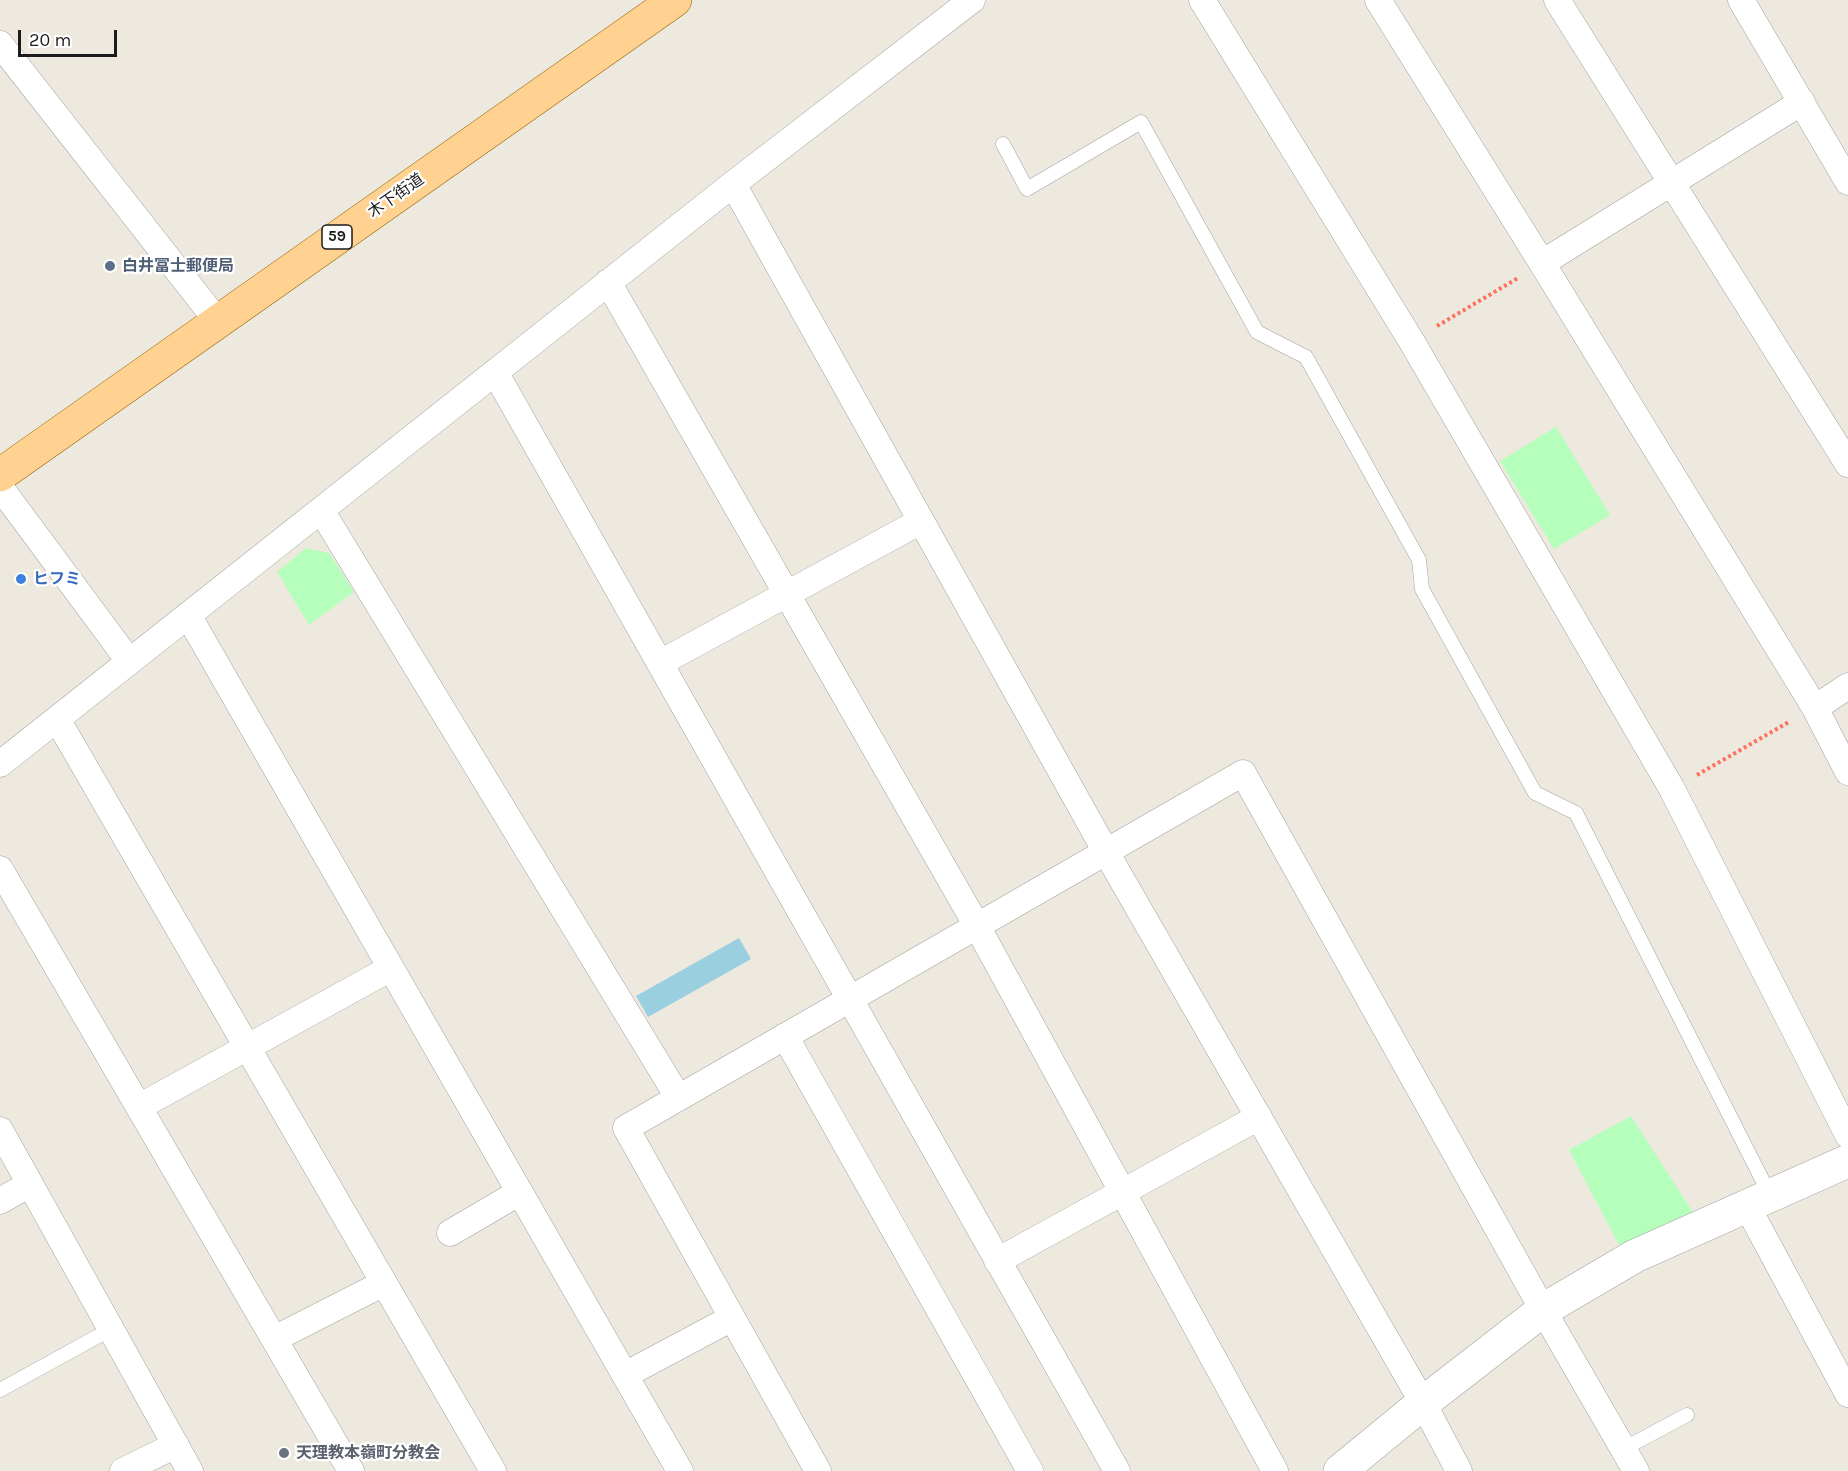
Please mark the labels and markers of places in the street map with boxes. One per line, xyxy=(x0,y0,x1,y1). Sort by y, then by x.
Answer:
place label: 白井冨士郵便局 xyxy=(122,256,234,276)
marker: 白井冨士郵便局 xyxy=(103,259,117,273)
place label: ヒフミ xyxy=(33,569,81,589)
marker: ヒフミ xyxy=(14,572,28,586)
place label: 天理教本嶺町分教会 xyxy=(296,1443,440,1463)
marker: 天理教本嶺町分教会 xyxy=(277,1446,291,1460)

